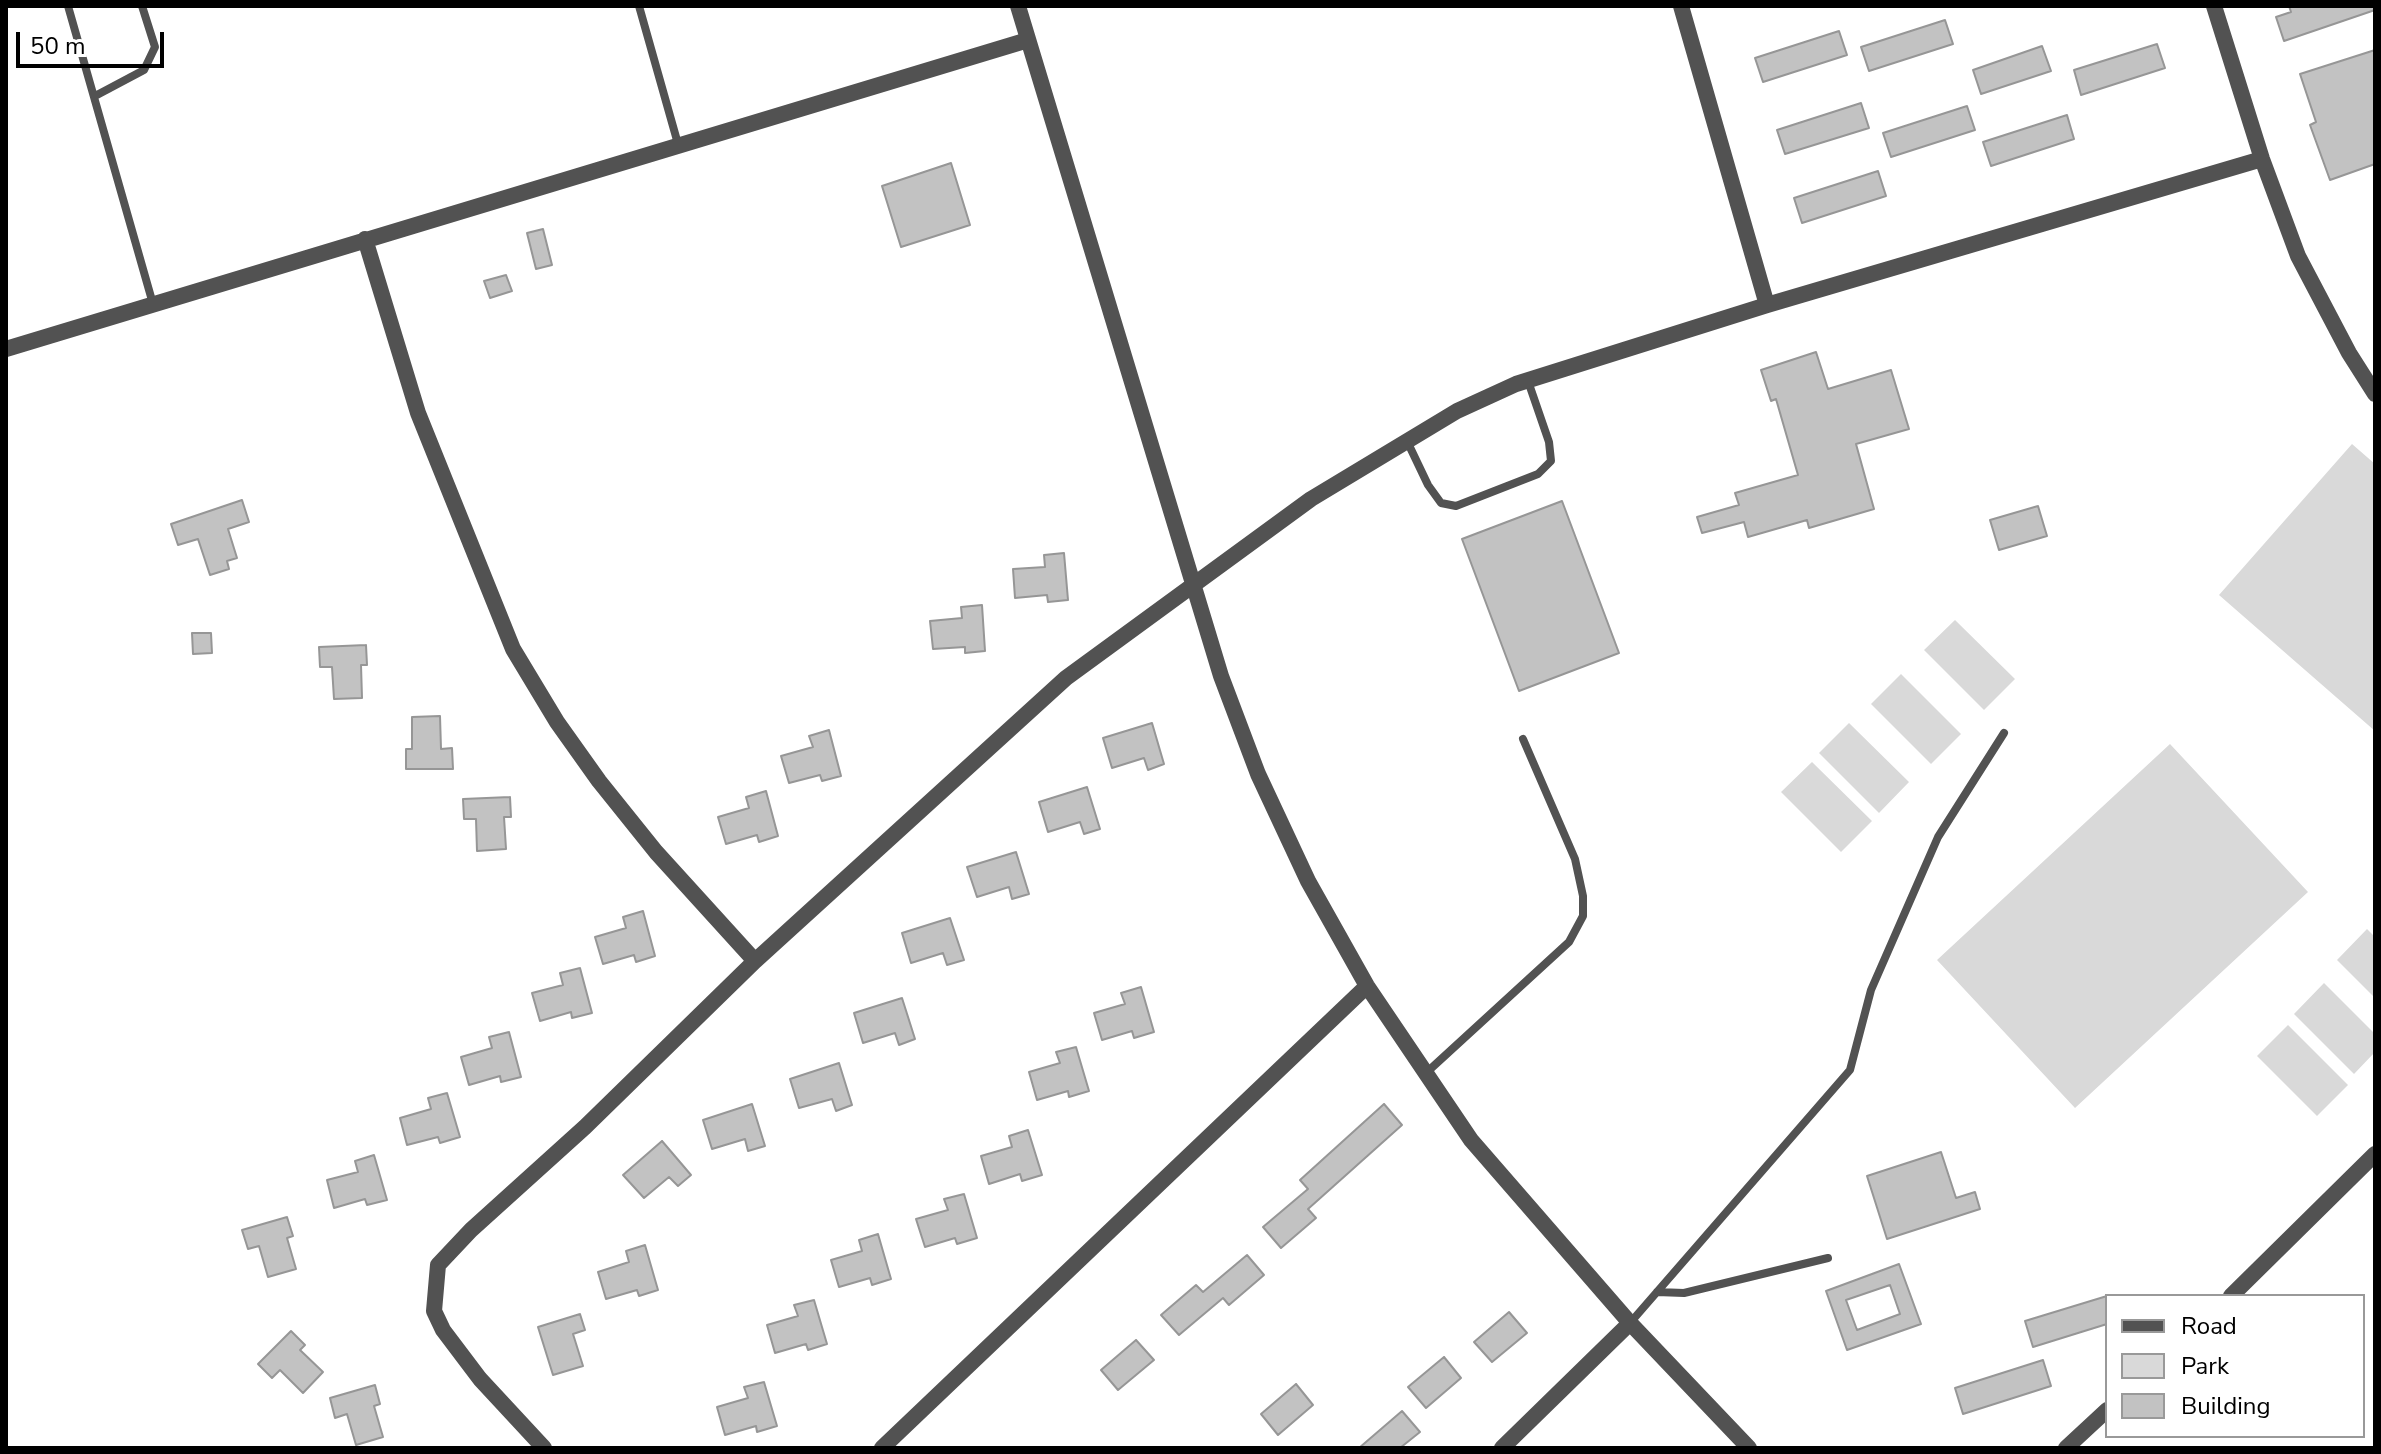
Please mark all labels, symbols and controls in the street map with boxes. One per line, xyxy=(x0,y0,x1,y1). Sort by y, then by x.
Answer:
scale bar xyxy=(20,16,168,66)
text: 50 m xyxy=(30,30,86,62)
legend xyxy=(2105,1294,2365,1438)
text: Road xyxy=(2181,1310,2237,1342)
text: Park xyxy=(2181,1350,2229,1382)
text: Building xyxy=(2181,1390,2271,1422)

